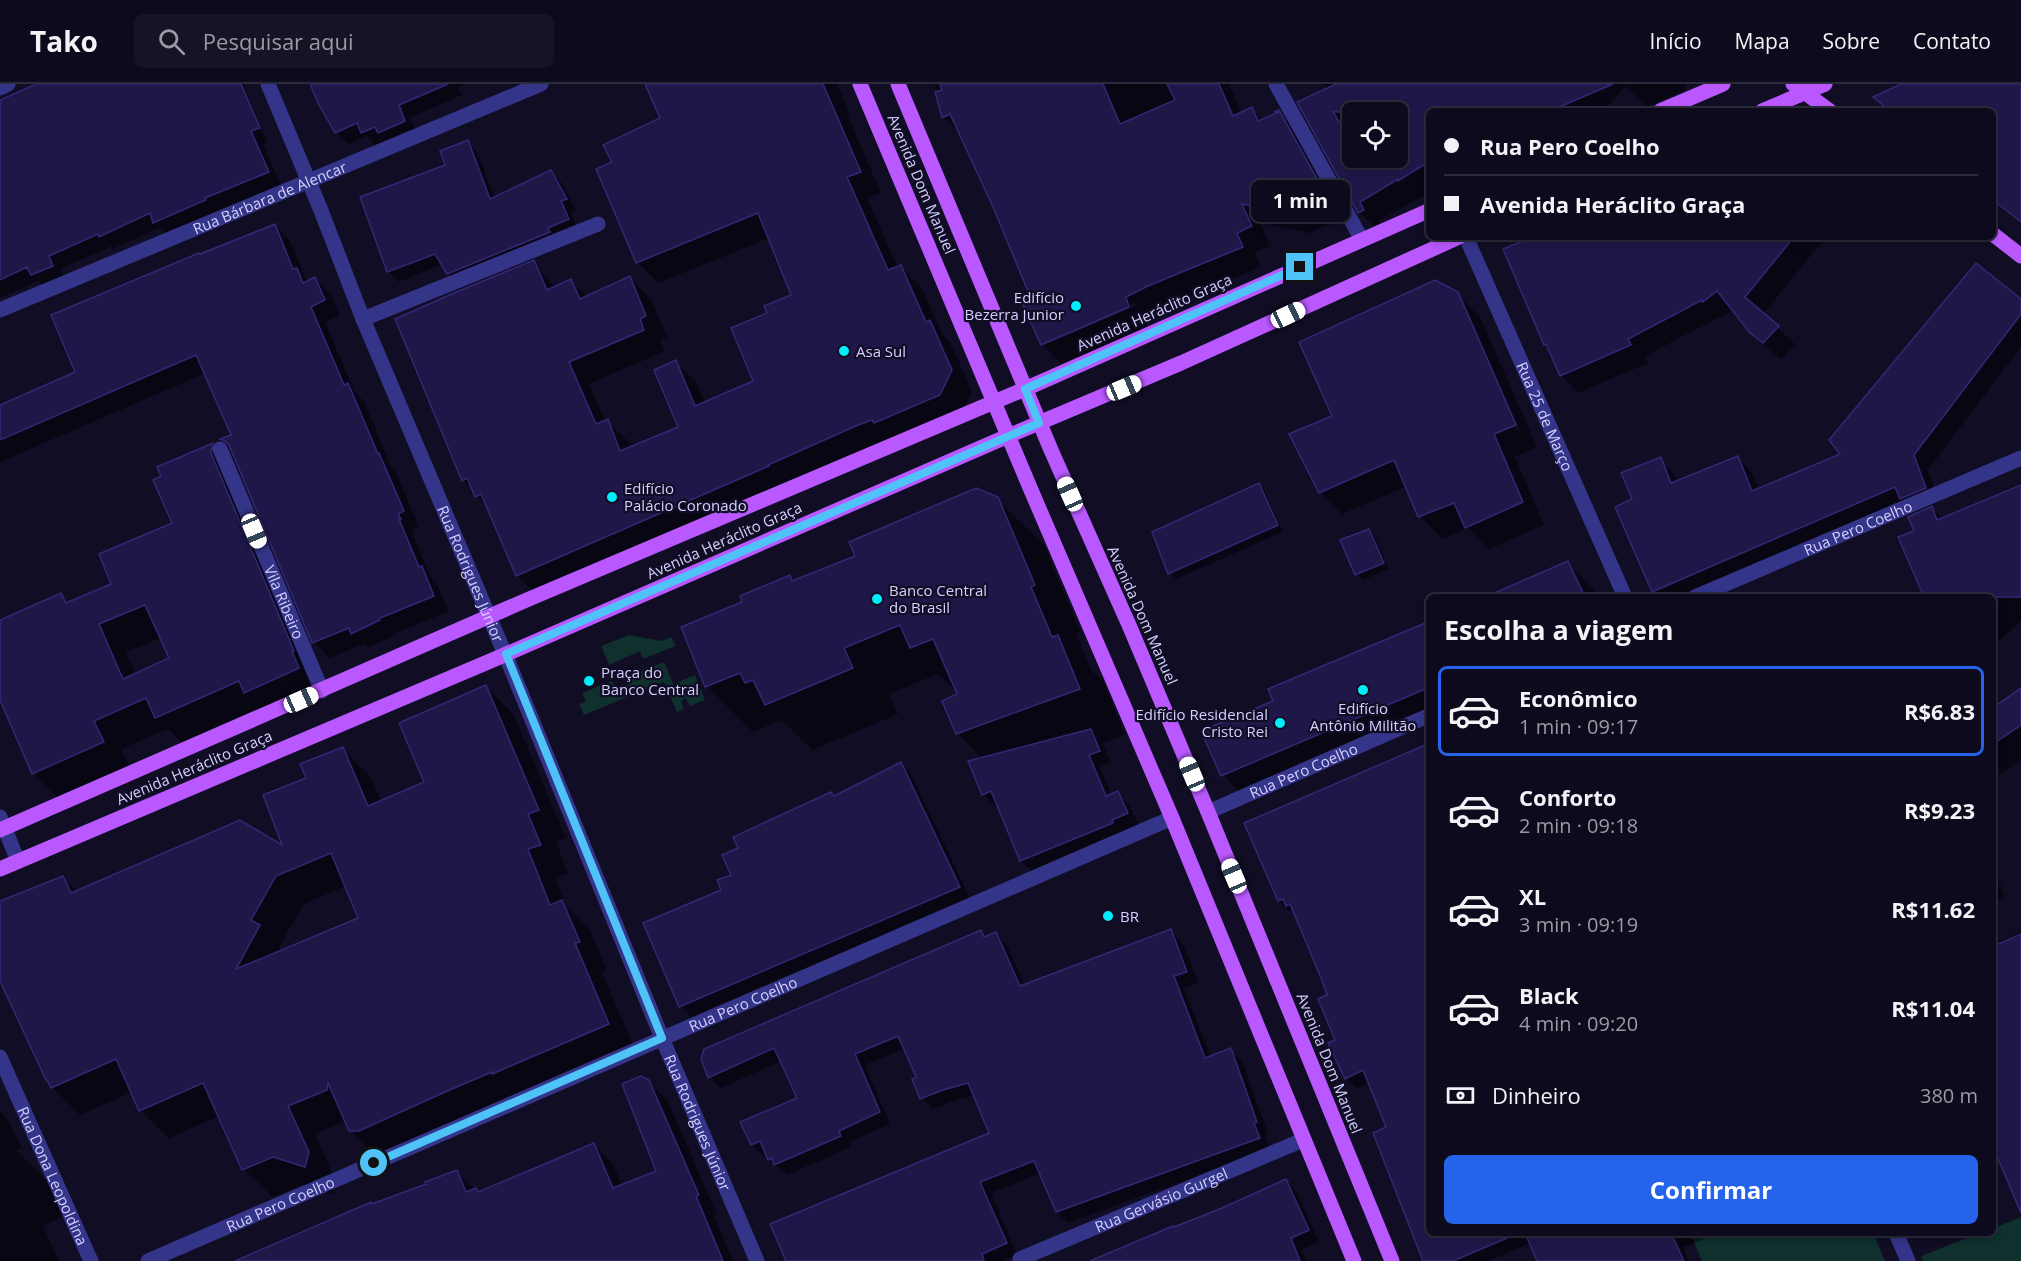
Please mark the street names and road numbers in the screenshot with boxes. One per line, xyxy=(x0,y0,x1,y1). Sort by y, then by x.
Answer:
street label: Avenida Dom Manuel xyxy=(884,111,960,257)
street label: Rua Bárbara de Alencar xyxy=(189,156,349,238)
street label: Avenida Heráclito Graça xyxy=(1073,269,1235,355)
street label: Rua 25 de Março xyxy=(1512,359,1578,474)
street label: Rua Pero Coelho xyxy=(1800,496,1915,560)
street label: Avenida Heráclito Graça xyxy=(643,497,805,583)
street label: Rua Rodrigues Júnior xyxy=(433,502,509,645)
street label: Avenida Dom Manuel xyxy=(1103,542,1183,688)
street label: Vila Ribeiro xyxy=(260,562,309,642)
street label: Avenida Heráclito Graça xyxy=(113,725,275,809)
street label: Rua Pero Coelho xyxy=(1246,738,1361,803)
street label: Rua Pero Coelho xyxy=(685,971,800,1036)
street label: Avenida Dom Manuel xyxy=(1293,990,1367,1136)
street label: Rua Rodrigues Júnior xyxy=(660,1051,736,1194)
street label: Rua Dona Leopoldina xyxy=(13,1103,93,1248)
street label: Rua Gervásio Gurgel xyxy=(1091,1163,1231,1237)
street label: Rua Pero Coelho xyxy=(223,1172,337,1236)

